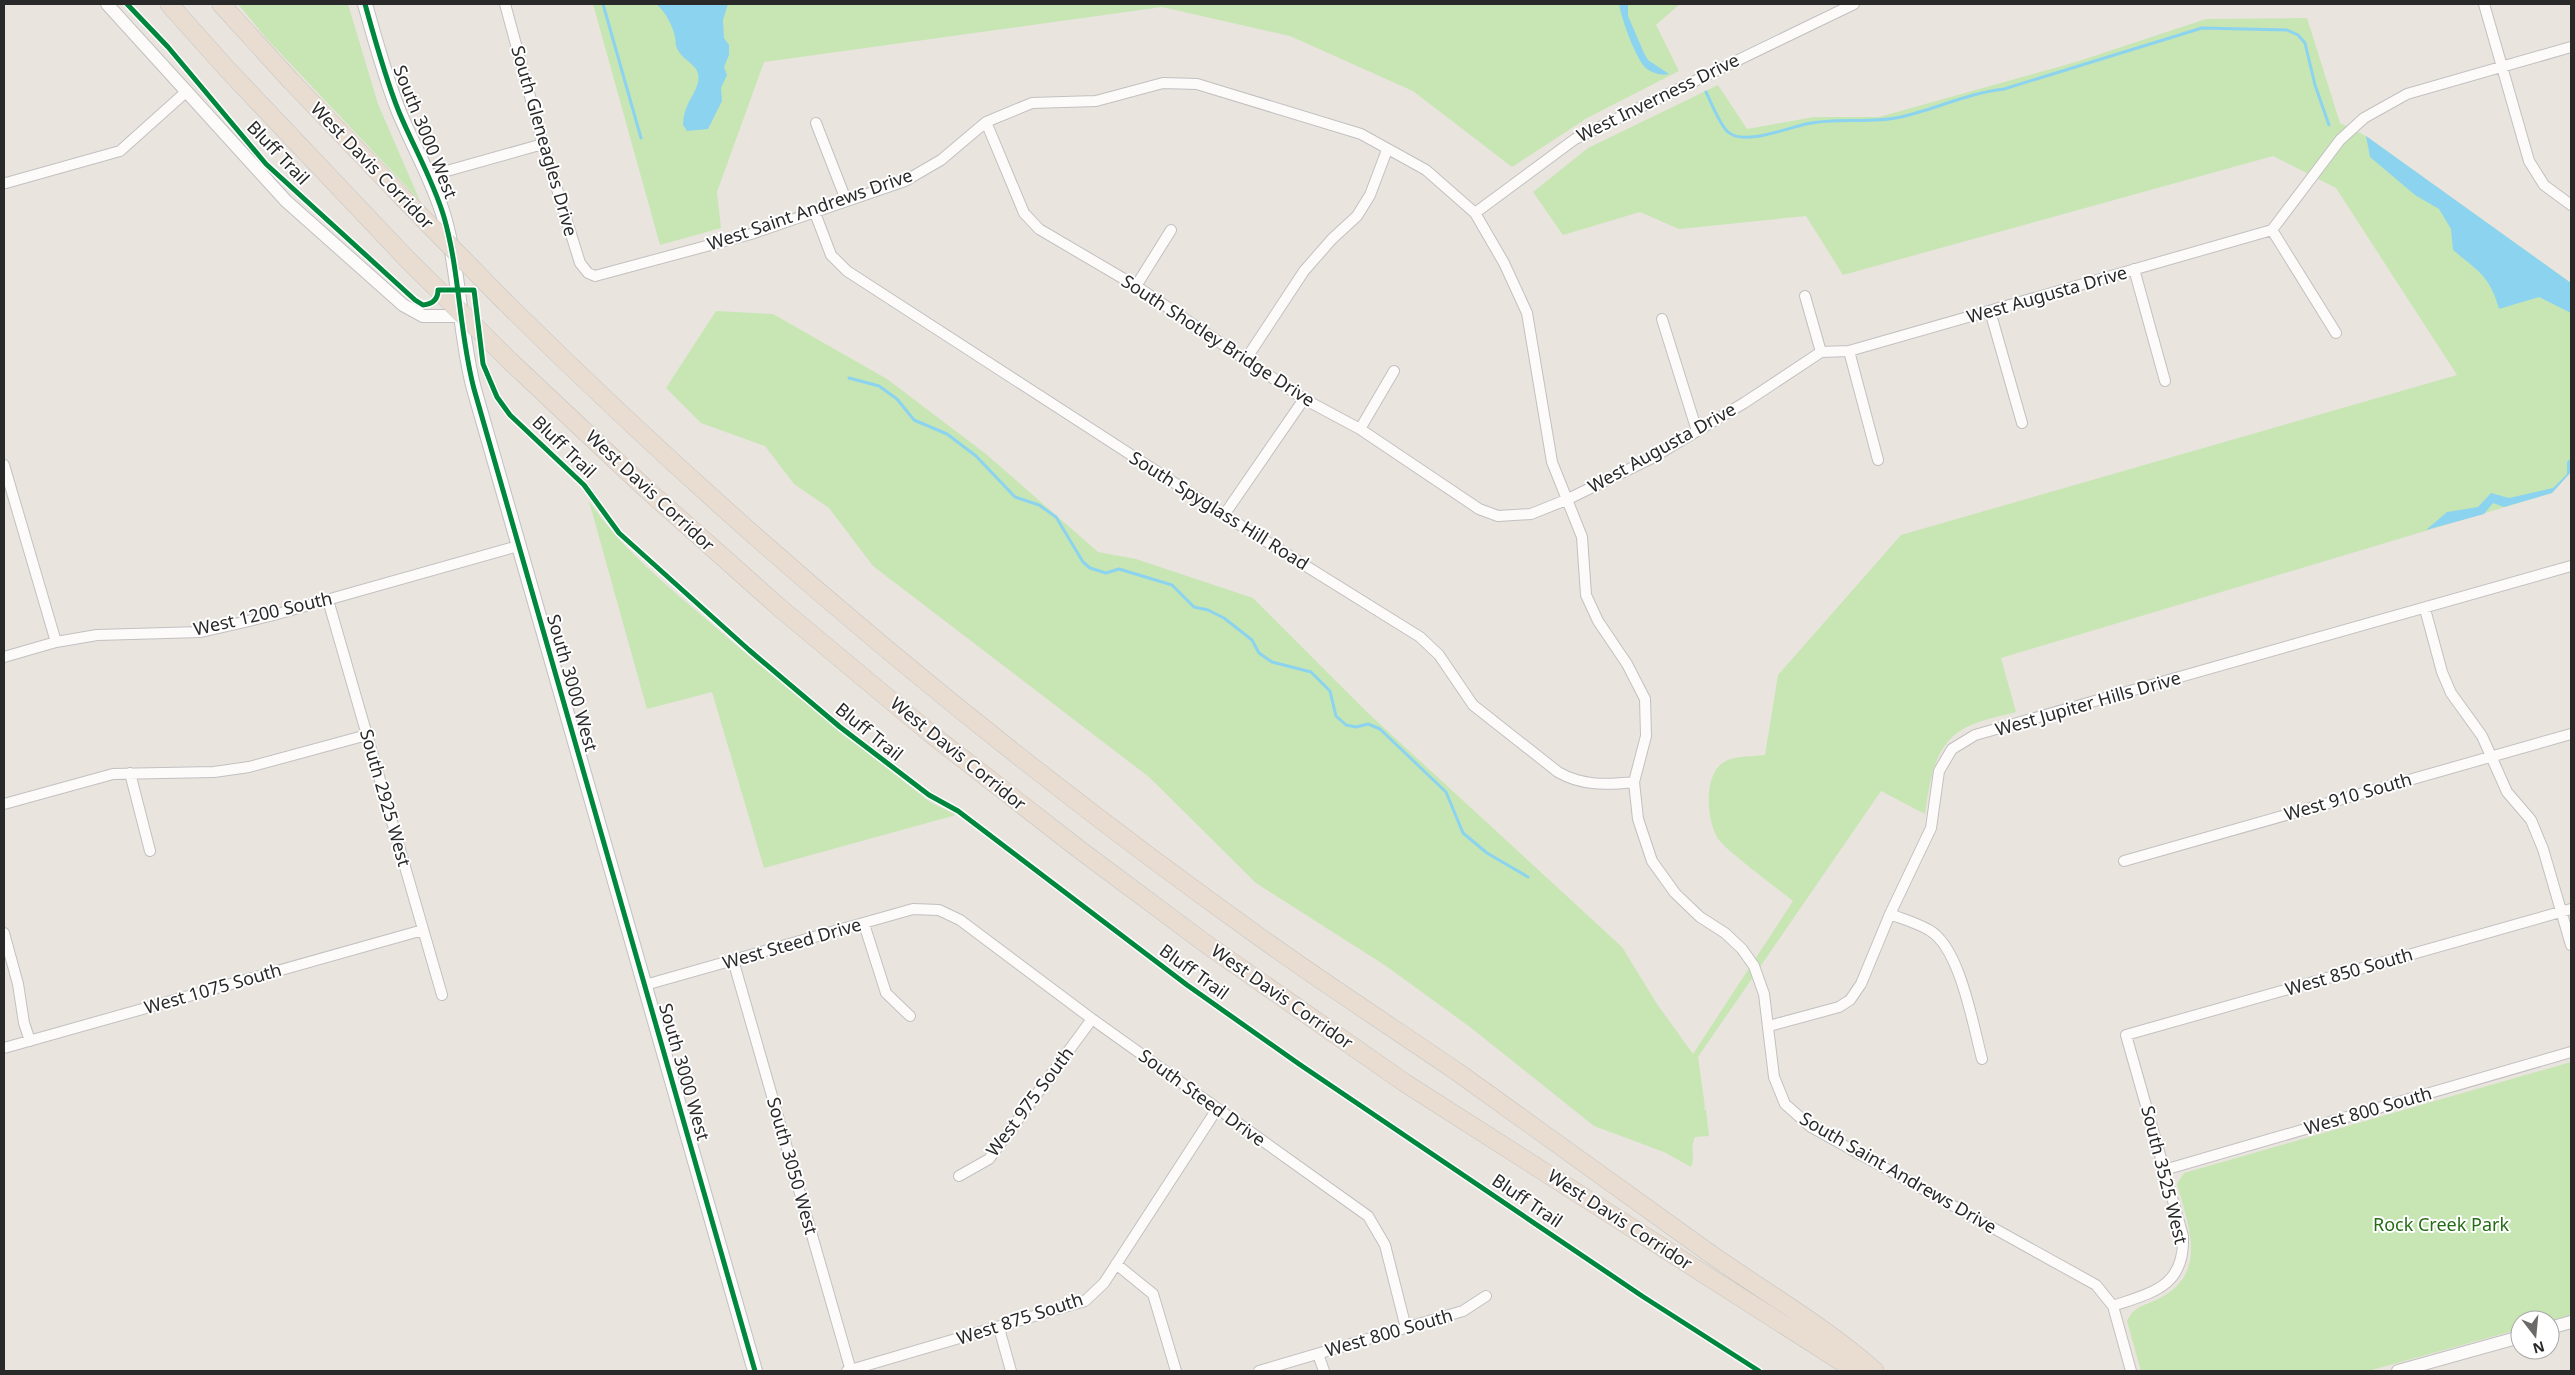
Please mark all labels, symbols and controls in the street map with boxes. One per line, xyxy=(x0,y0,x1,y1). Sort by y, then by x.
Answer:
street label: South Gleneagles Drive xyxy=(506,43,584,239)
street label: West Inverness Drive xyxy=(1572,47,1743,147)
street label: South 3000 West xyxy=(388,61,464,202)
street label: West Davis Corridor xyxy=(306,97,440,234)
street label: Bluff Trail xyxy=(242,115,315,189)
street label: West Saint Andrews Drive xyxy=(704,163,916,256)
street label: West Augusta Drive xyxy=(1964,260,2130,328)
street label: South Shotley Bridge Drive xyxy=(1117,269,1320,412)
street label: West Augusta Drive xyxy=(1583,396,1740,498)
street label: Bluff Trail xyxy=(528,410,602,483)
street label: West Davis Corridor xyxy=(581,424,721,557)
street label: South Spyglass Hill Road xyxy=(1125,445,1314,575)
street label: West 1200 South xyxy=(191,585,335,641)
street label: South 3000 West xyxy=(542,611,604,755)
street label: West Jupiter Hills Drive xyxy=(1992,665,2183,741)
street label: West Davis Corridor xyxy=(886,691,1032,816)
street label: Bluff Trail xyxy=(831,697,908,766)
street label: South 2925 West xyxy=(355,726,417,870)
street label: West 910 South xyxy=(2281,766,2414,826)
street label: West Steed Drive xyxy=(720,912,864,974)
street label: Bluff Trail xyxy=(1155,938,1234,1004)
street label: West Davis Corridor xyxy=(1207,938,1359,1054)
street label: West 850 South xyxy=(2282,941,2415,1001)
street label: West 1075 South xyxy=(141,957,284,1019)
street label: South 3000 West xyxy=(654,1000,716,1144)
street label: West 975 South xyxy=(980,1042,1078,1161)
street label: South Steed Drive xyxy=(1134,1043,1271,1151)
street label: West 800 South xyxy=(2301,1080,2434,1140)
street label: South 3050 West xyxy=(762,1094,824,1238)
street label: South 3525 West xyxy=(2136,1103,2194,1247)
street label: South Saint Andrews Drive xyxy=(1796,1106,2001,1238)
street label: West Davis Corridor xyxy=(1544,1163,1698,1275)
street label: Bluff Trail xyxy=(1488,1168,1567,1233)
park label: Rock Creek Park xyxy=(2373,1212,2509,1236)
street label: West 875 South xyxy=(953,1286,1086,1350)
street label: West 800 South xyxy=(1322,1302,1455,1362)
north arrow xyxy=(2510,1310,2560,1360)
text: N xyxy=(2531,1337,2547,1359)

